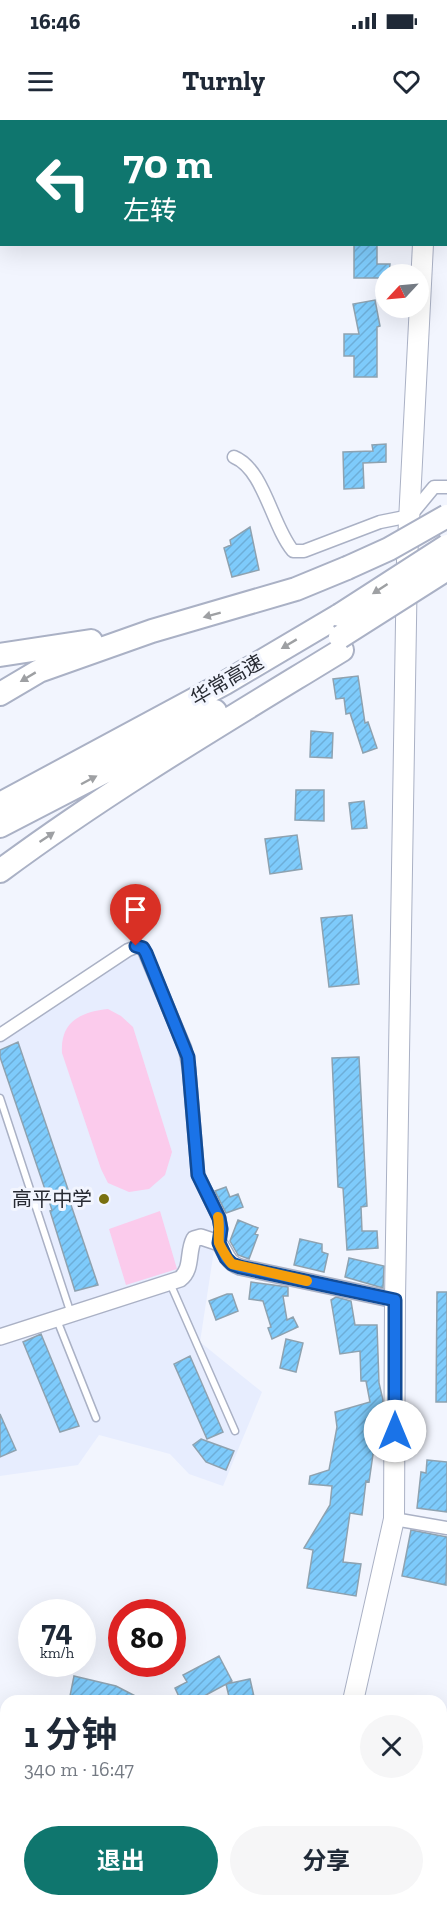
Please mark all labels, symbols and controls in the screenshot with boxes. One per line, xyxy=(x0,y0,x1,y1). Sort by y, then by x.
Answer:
text: 16:46 xyxy=(30,8,80,35)
icon: menu xyxy=(24,65,57,98)
text: Turnly xyxy=(182,65,265,97)
icon: heart xyxy=(390,65,423,98)
text: 70 m xyxy=(123,138,213,189)
icon: left xyxy=(24,144,102,222)
text: 左转 xyxy=(123,195,177,227)
north arrow xyxy=(375,264,429,318)
map controls xyxy=(375,264,429,318)
one-way arrow xyxy=(372,583,388,594)
one-way arrow xyxy=(203,610,222,620)
one-way arrow xyxy=(281,639,297,650)
street label: 华常高速 xyxy=(186,650,268,710)
one-way arrow xyxy=(20,672,36,683)
one-way arrow xyxy=(81,775,98,785)
one-way arrow xyxy=(39,831,55,843)
pin xyxy=(110,884,161,946)
icon: arrive xyxy=(119,893,152,926)
place label: 高平中学 xyxy=(12,1187,92,1211)
marker: 高平中学 xyxy=(97,1192,111,1206)
position arrow xyxy=(363,1399,427,1463)
speed limit sign: 80 xyxy=(108,1599,186,1677)
text: 74 xyxy=(41,1613,73,1649)
text: km/h xyxy=(40,1644,74,1662)
text: 1 分钟 xyxy=(24,1713,117,1756)
button: close xyxy=(360,1715,423,1778)
text: 340 m · 16:47 xyxy=(24,1757,134,1781)
button: 退出 xyxy=(24,1826,218,1895)
button: 分享 xyxy=(230,1826,423,1895)

